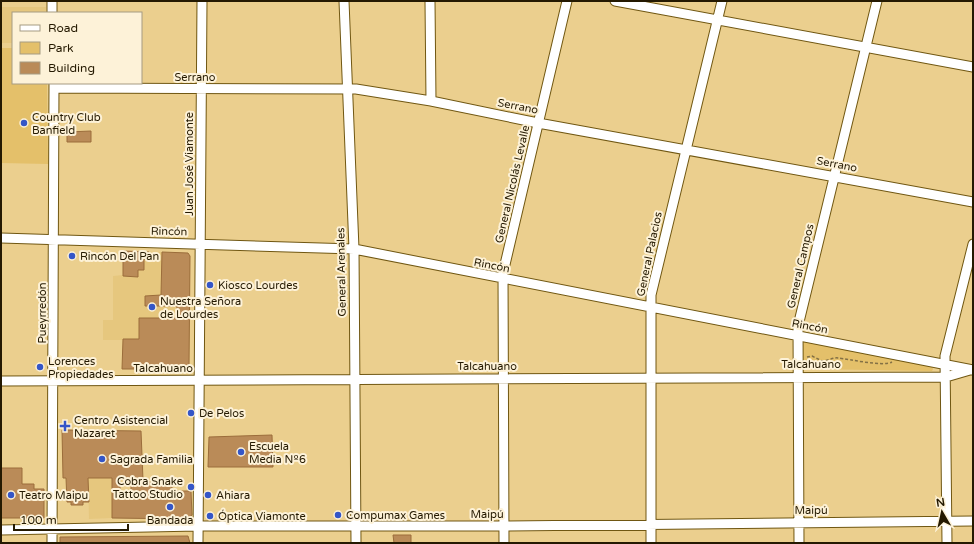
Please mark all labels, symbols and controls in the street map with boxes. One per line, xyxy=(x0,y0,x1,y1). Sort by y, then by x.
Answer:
legend xyxy=(12,12,142,84)
text: Road xyxy=(48,21,78,35)
text: Park xyxy=(48,41,74,55)
text: Building xyxy=(48,61,95,75)
street label: Serrano xyxy=(175,71,216,84)
street label: Serrano xyxy=(497,96,540,117)
place label: Country Club Banfield xyxy=(32,111,101,137)
street label: Juan José Viamonte xyxy=(183,112,196,216)
marker: Country Club Banfield xyxy=(19,118,29,128)
street label: General Nicolás Levalle xyxy=(493,124,532,244)
street label: Serrano xyxy=(816,154,859,175)
street label: General Palacios xyxy=(634,211,665,298)
street label: General Campos xyxy=(784,223,817,310)
street label: Rincón xyxy=(151,225,187,238)
street label: General Arenales xyxy=(334,227,349,317)
place label: Rincón Del Pan xyxy=(80,250,159,263)
marker: Rincón Del Pan xyxy=(67,251,77,261)
street label: Rincón xyxy=(473,256,511,275)
place label: Kiosco Lourdes xyxy=(218,279,298,292)
marker: Kiosco Lourdes xyxy=(205,280,215,290)
street label: Pueyrredón xyxy=(36,283,49,343)
place label: Nuestra Señora de Lourdes xyxy=(160,295,241,321)
marker: Nuestra Señora de Lourdes xyxy=(147,302,157,312)
street label: Rincón xyxy=(791,317,829,336)
place label: Lorences Propiedades xyxy=(48,355,114,381)
street label: Talcahuano xyxy=(781,358,841,371)
street label: Talcahuano xyxy=(457,360,517,373)
marker: Lorences Propiedades xyxy=(35,362,45,372)
street label: Talcahuano xyxy=(133,362,193,375)
place label: De Pelos xyxy=(199,407,244,420)
marker: De Pelos xyxy=(186,408,196,418)
place label: Centro Asistencial Nazaret xyxy=(74,414,168,440)
marker: Centro Asistencial Nazaret xyxy=(59,420,71,432)
place label: Escuela Media Nº6 xyxy=(249,440,306,466)
marker: Escuela Media Nº6 xyxy=(236,447,246,457)
place label: Sagrada Familia xyxy=(110,453,193,466)
marker: Sagrada Familia xyxy=(97,454,107,464)
place label: Cobra Snake Tattoo Studio xyxy=(113,475,183,501)
marker: Cobra Snake Tattoo Studio xyxy=(186,482,196,492)
place label: Teatro Maipu xyxy=(19,489,88,502)
place label: Ahiara xyxy=(216,489,250,502)
marker: Teatro Maipu xyxy=(6,490,16,500)
marker: Ahiara xyxy=(203,490,213,500)
north arrow xyxy=(922,492,962,532)
text: N xyxy=(935,496,946,510)
marker: Bandada xyxy=(165,502,175,512)
street label: Maipú xyxy=(794,504,828,517)
scale bar xyxy=(14,506,128,532)
street label: Maipú xyxy=(470,508,504,521)
place label: Óptica Viamonte xyxy=(218,509,306,523)
place label: Compumax Games xyxy=(346,509,445,522)
marker: Compumax Games xyxy=(333,510,343,520)
marker: Óptica Viamonte xyxy=(205,511,215,521)
text: 100 m xyxy=(20,513,57,527)
place label: Bandada xyxy=(147,514,193,527)

